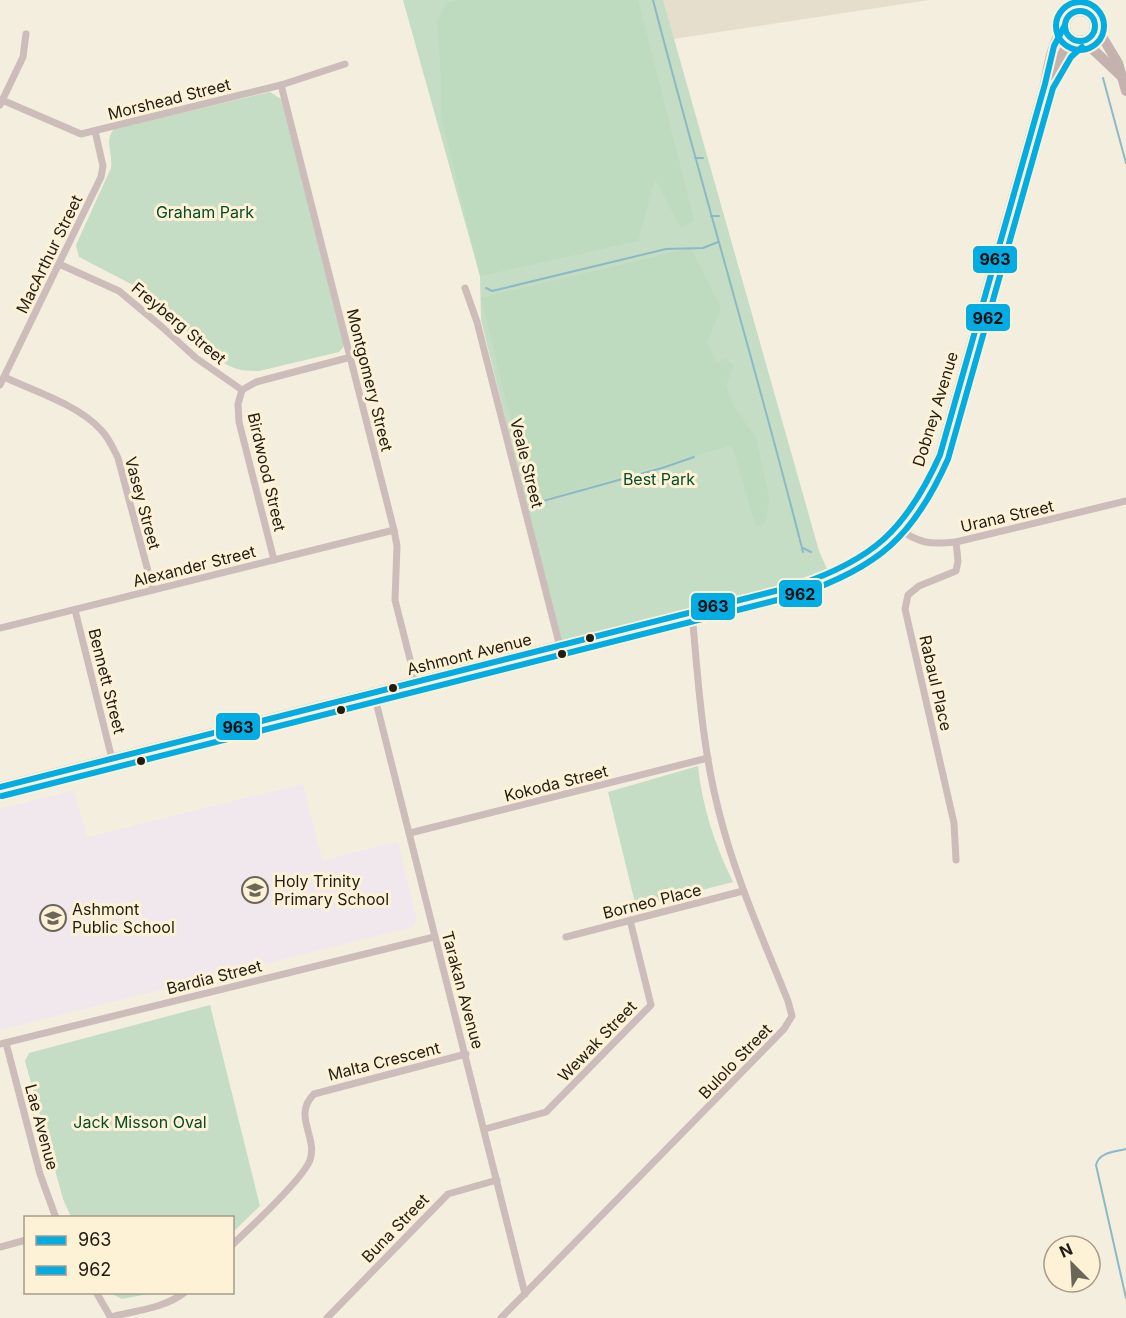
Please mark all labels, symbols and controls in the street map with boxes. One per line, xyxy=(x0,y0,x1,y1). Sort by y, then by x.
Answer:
street label: Morshead Street xyxy=(106,74,232,124)
street label: MacArthur Street xyxy=(12,192,86,316)
park label: Graham Park xyxy=(156,202,254,222)
line badge: 963 xyxy=(972,245,1018,274)
text: 963 xyxy=(979,249,1011,269)
street label: Freyberg Street xyxy=(128,278,230,368)
line badge: 962 xyxy=(965,303,1011,332)
street label: Montgomery Street xyxy=(343,307,397,453)
text: 962 xyxy=(973,308,1003,328)
street label: Dobney Avenue xyxy=(908,349,962,469)
street label: Birdwood Street xyxy=(244,411,290,533)
street label: Veale Street xyxy=(506,416,548,510)
street label: Vasey Street xyxy=(121,454,165,552)
park label: Best Park xyxy=(623,469,695,489)
street label: Urana Street xyxy=(958,496,1056,536)
street label: Alexander Street xyxy=(131,541,257,591)
line badge: 962 xyxy=(778,579,823,608)
text: 962 xyxy=(785,584,815,604)
line badge: 963 xyxy=(690,592,736,621)
text: 963 xyxy=(697,596,729,616)
street label: Bennett Street xyxy=(84,626,130,736)
street label: Ashmont Avenue xyxy=(405,629,533,679)
unlabelled marker xyxy=(584,632,596,644)
street label: Rabaul Place xyxy=(915,633,957,733)
unlabelled marker xyxy=(556,648,568,660)
unlabelled marker xyxy=(387,682,399,694)
unlabelled marker xyxy=(335,704,347,716)
line badge: 963 xyxy=(215,712,261,741)
text: 963 xyxy=(222,717,254,737)
unlabelled marker xyxy=(135,755,147,767)
street label: Kokoda Street xyxy=(502,760,610,806)
place label: Holy Trinity Primary School xyxy=(274,871,389,909)
school or university icon: Holy Trinity Primary School xyxy=(240,875,270,905)
street label: Borneo Place xyxy=(601,879,703,923)
place label: Ashmont Public School xyxy=(72,899,175,937)
school or university icon: Ashmont Public School xyxy=(38,903,68,933)
street label: Tarakan Avenue xyxy=(438,929,488,1051)
street label: Bardia Street xyxy=(164,956,264,998)
street label: Wewak Street xyxy=(554,996,640,1086)
street label: Bulolo Street xyxy=(694,1019,776,1103)
street label: Malta Crescent xyxy=(326,1037,442,1085)
street label: Lae Avenue xyxy=(21,1082,63,1172)
park label: Jack Misson Oval xyxy=(73,1112,207,1132)
street label: Buna Street xyxy=(357,1189,433,1267)
legend xyxy=(24,1216,234,1294)
text: 963 xyxy=(78,1229,111,1250)
north arrow xyxy=(1042,1234,1102,1294)
text: N xyxy=(1056,1239,1076,1262)
text: 962 xyxy=(78,1259,111,1280)

